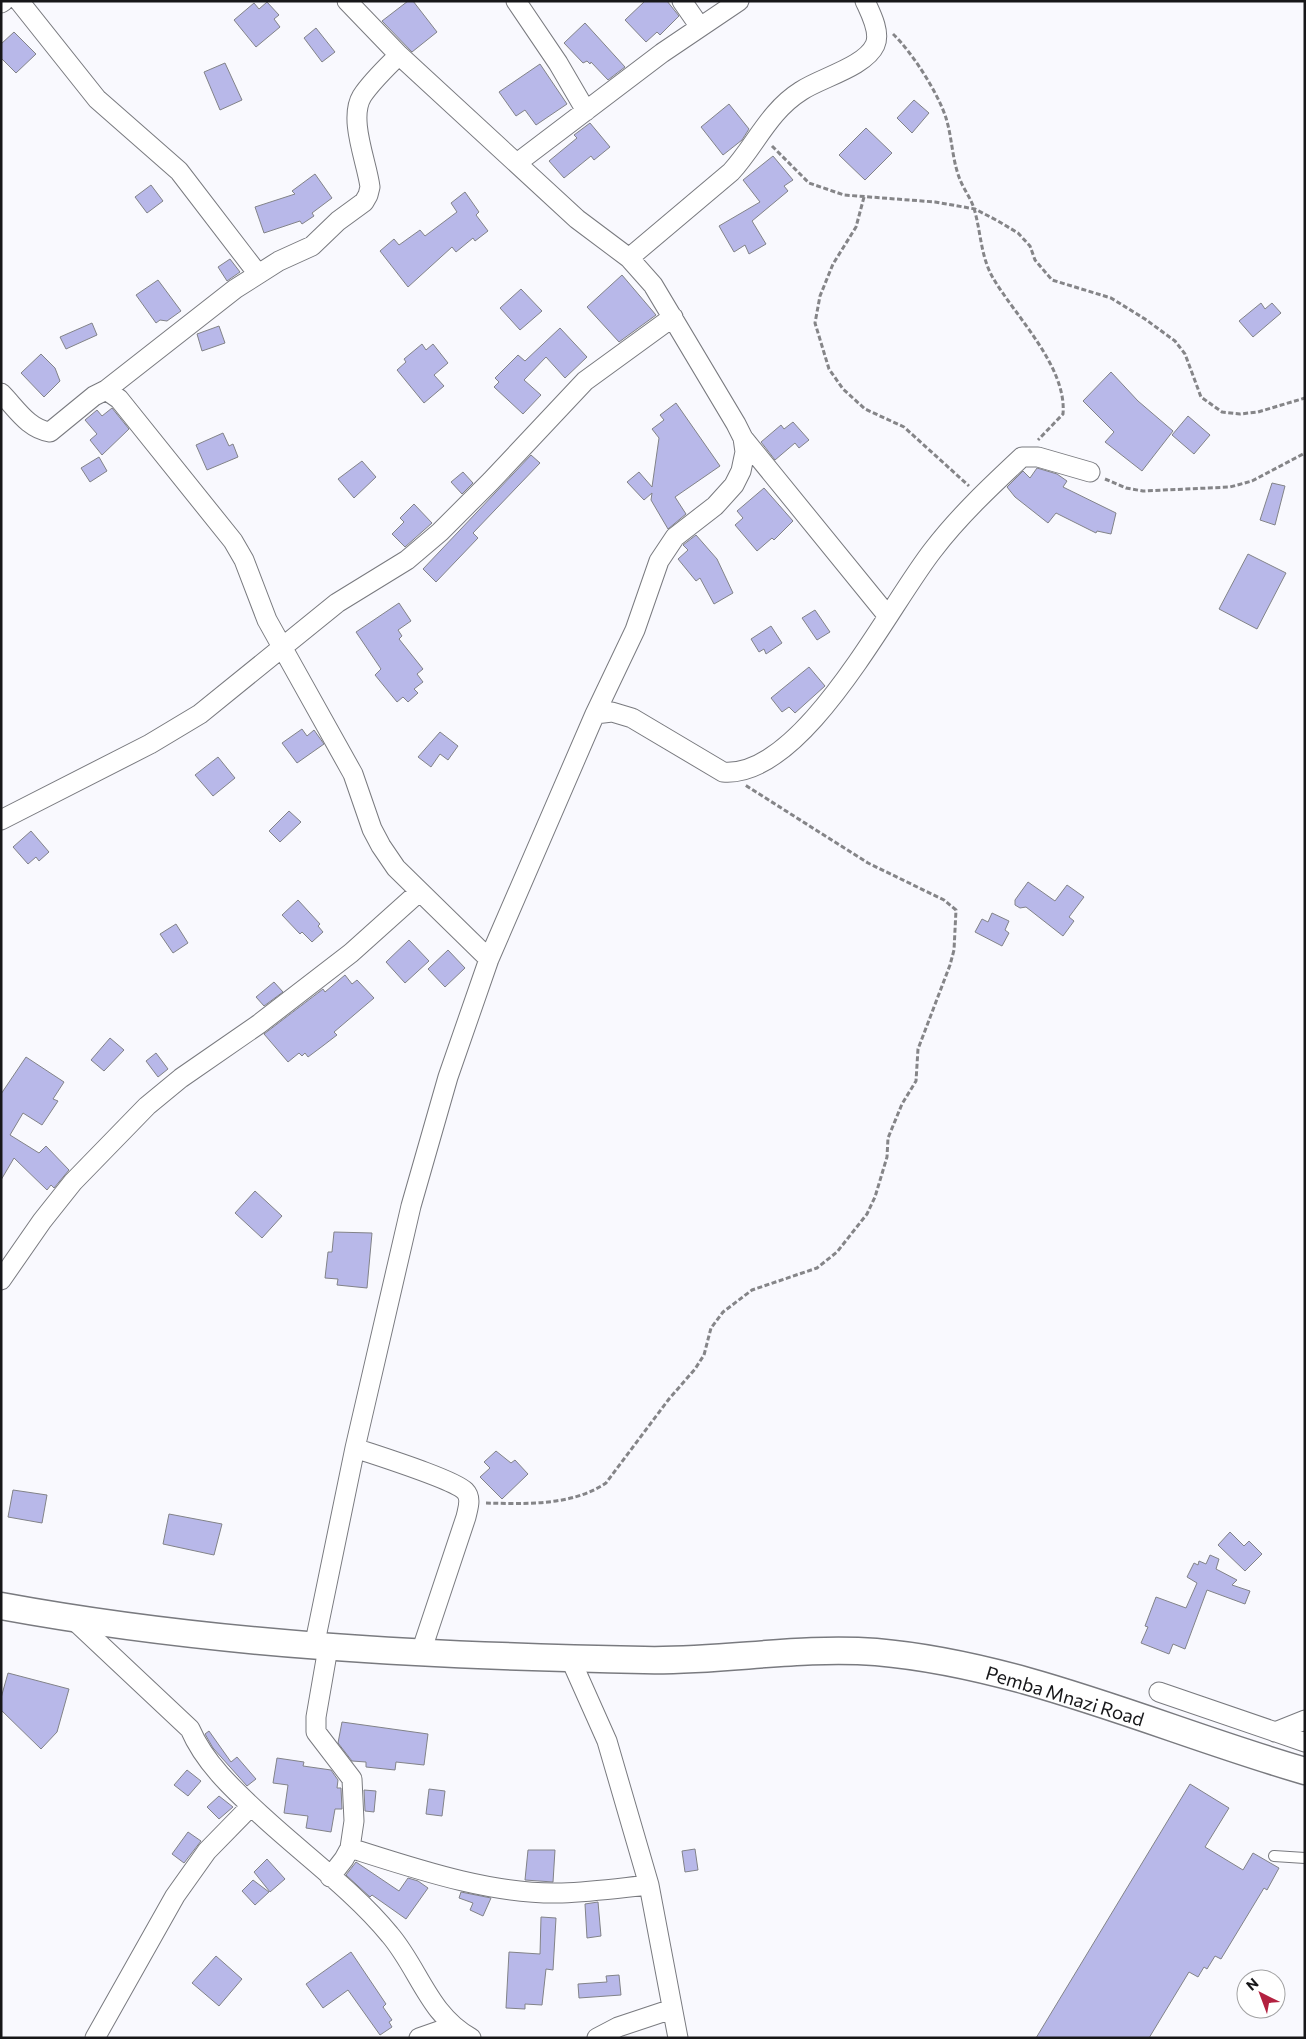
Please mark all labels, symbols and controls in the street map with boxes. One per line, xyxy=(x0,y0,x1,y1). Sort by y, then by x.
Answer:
street label: Pemba Mnazi Road xyxy=(983,1660,1147,1731)
north arrow xyxy=(1236,1969,1286,2019)
text: N xyxy=(1242,1974,1262,1994)

